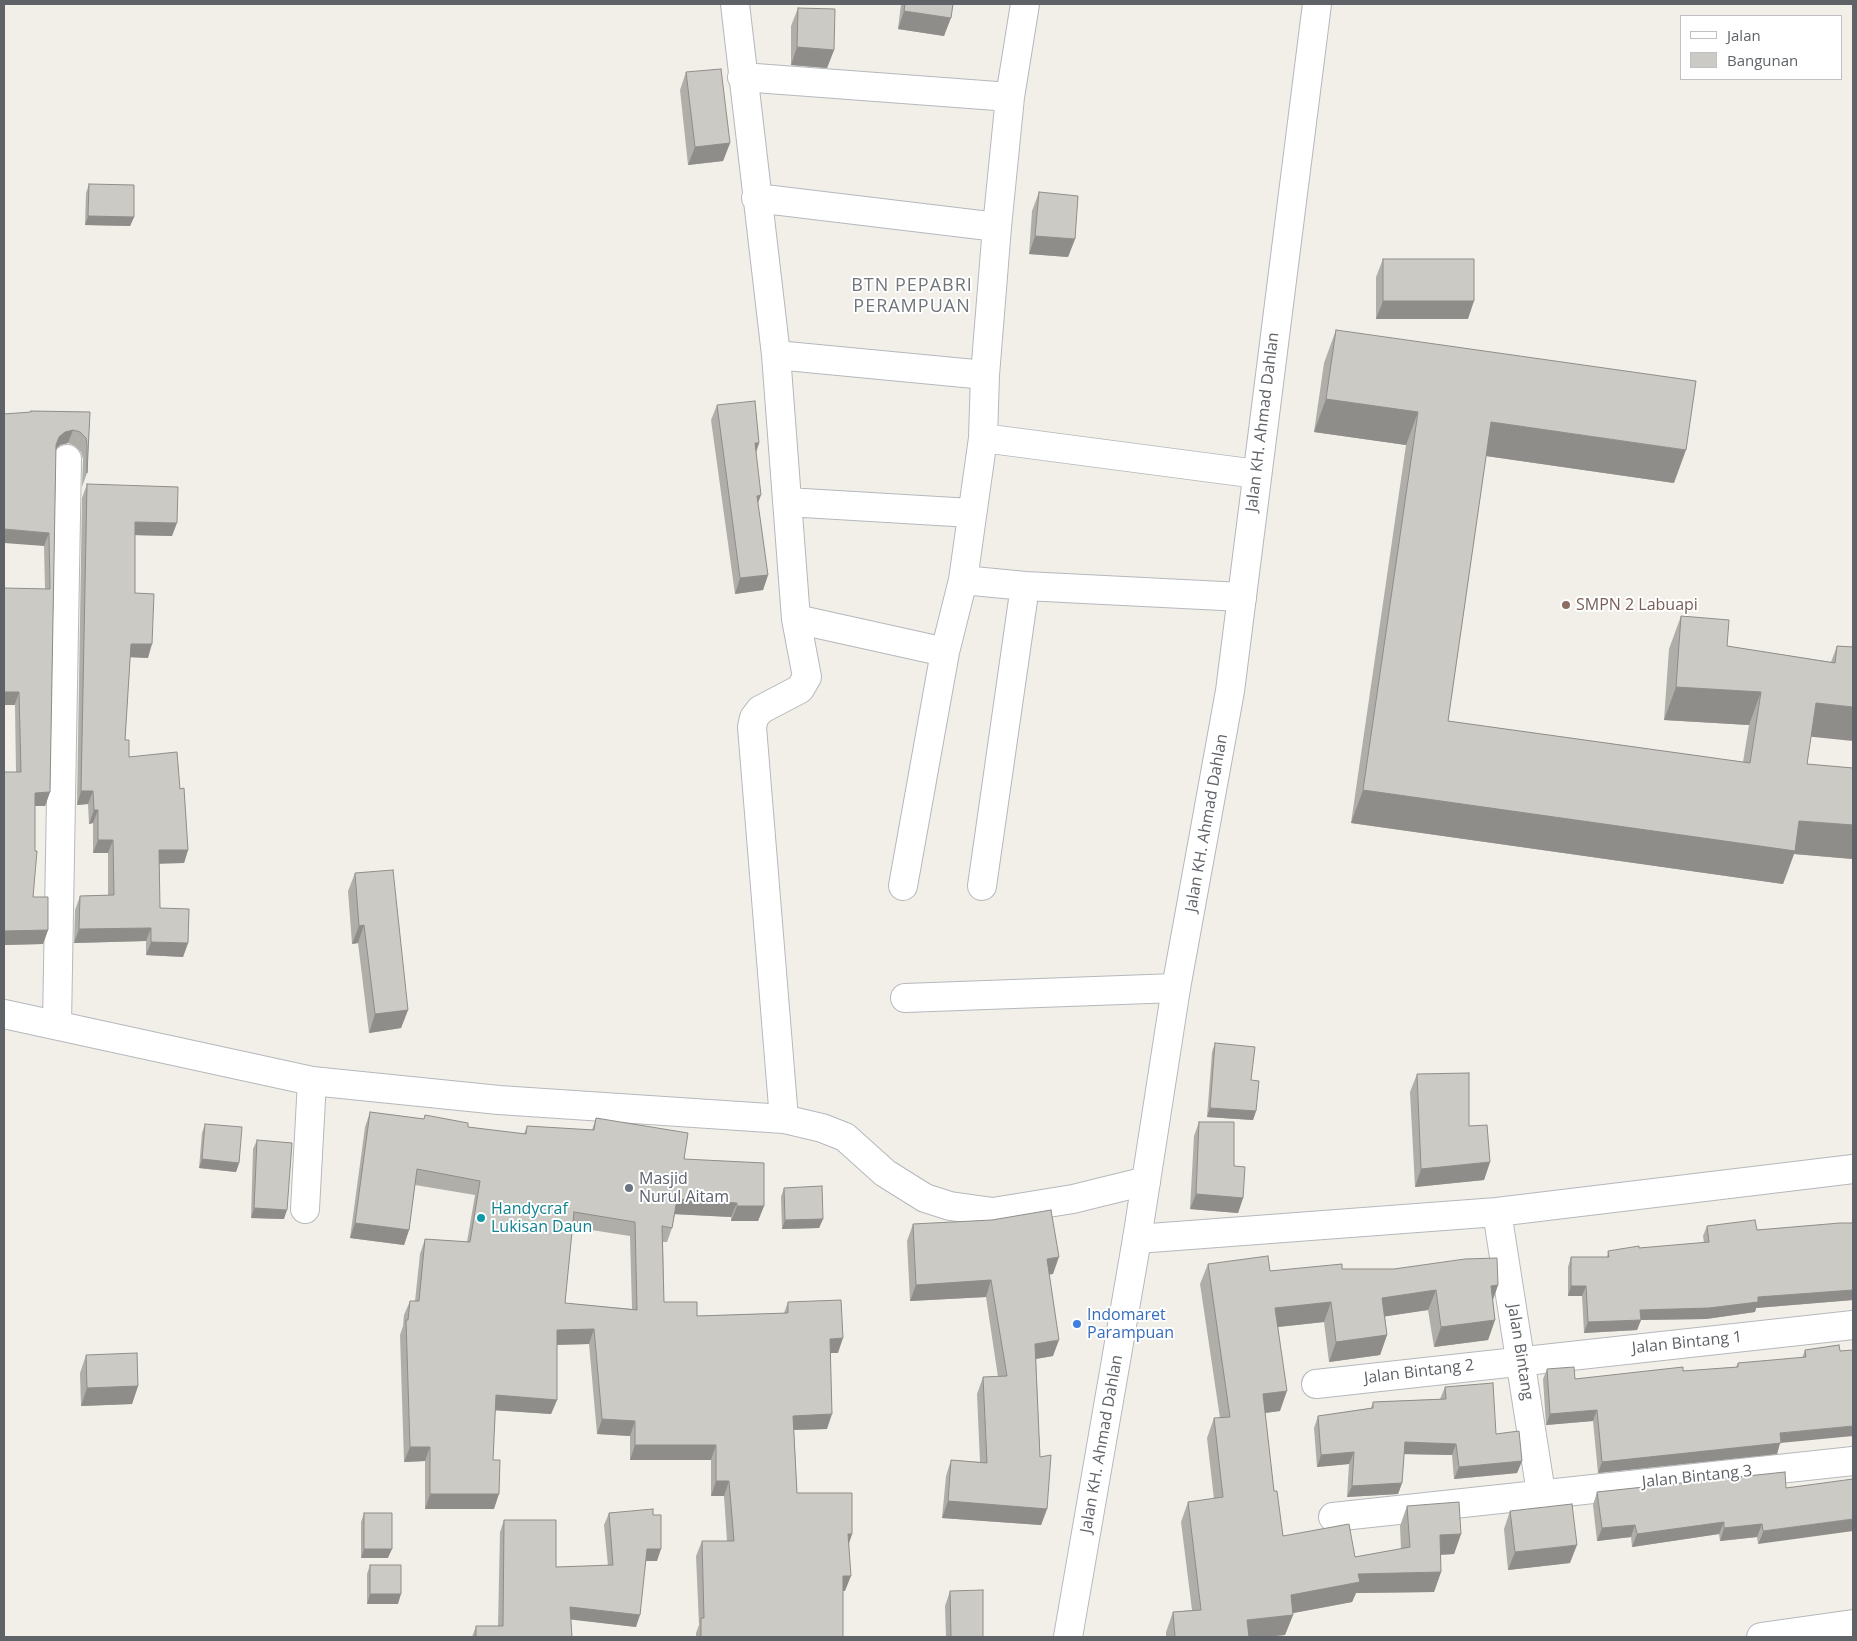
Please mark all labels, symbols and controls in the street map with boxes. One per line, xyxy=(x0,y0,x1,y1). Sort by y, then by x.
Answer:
legend xyxy=(1680,15,1842,80)
text: Jalan xyxy=(1727,25,1761,45)
text: Bangunan xyxy=(1727,50,1798,70)
district label: BTN PEPABRI PERAMPUAN xyxy=(850,275,974,318)
street label: Jalan KH. Ahmad Dahlan xyxy=(1242,331,1284,513)
place label: SMPN 2 Labuapi xyxy=(1576,595,1698,615)
marker: SMPN 2 Labuapi xyxy=(1560,599,1572,611)
street label: Jalan KH. Ahmad Dahlan xyxy=(1182,732,1232,914)
place label: Masjid Nurul Aitam xyxy=(639,1169,729,1207)
marker: Masjid Nurul Aitam xyxy=(623,1182,635,1194)
place label: Handycraf Lukisan Daun xyxy=(491,1199,592,1237)
marker: Handycraf Lukisan Daun xyxy=(475,1212,487,1224)
street label: Jalan Bintang xyxy=(1503,1302,1537,1402)
place label: Indomaret Parampuan xyxy=(1087,1305,1174,1343)
marker: Indomaret Parampuan xyxy=(1071,1318,1083,1330)
street label: Jalan Bintang 1 xyxy=(1631,1328,1743,1358)
street label: Jalan KH. Ahmad Dahlan xyxy=(1077,1353,1127,1535)
street label: Jalan Bintang 2 xyxy=(1363,1356,1475,1388)
street label: Jalan Bintang 3 xyxy=(1641,1462,1753,1492)

